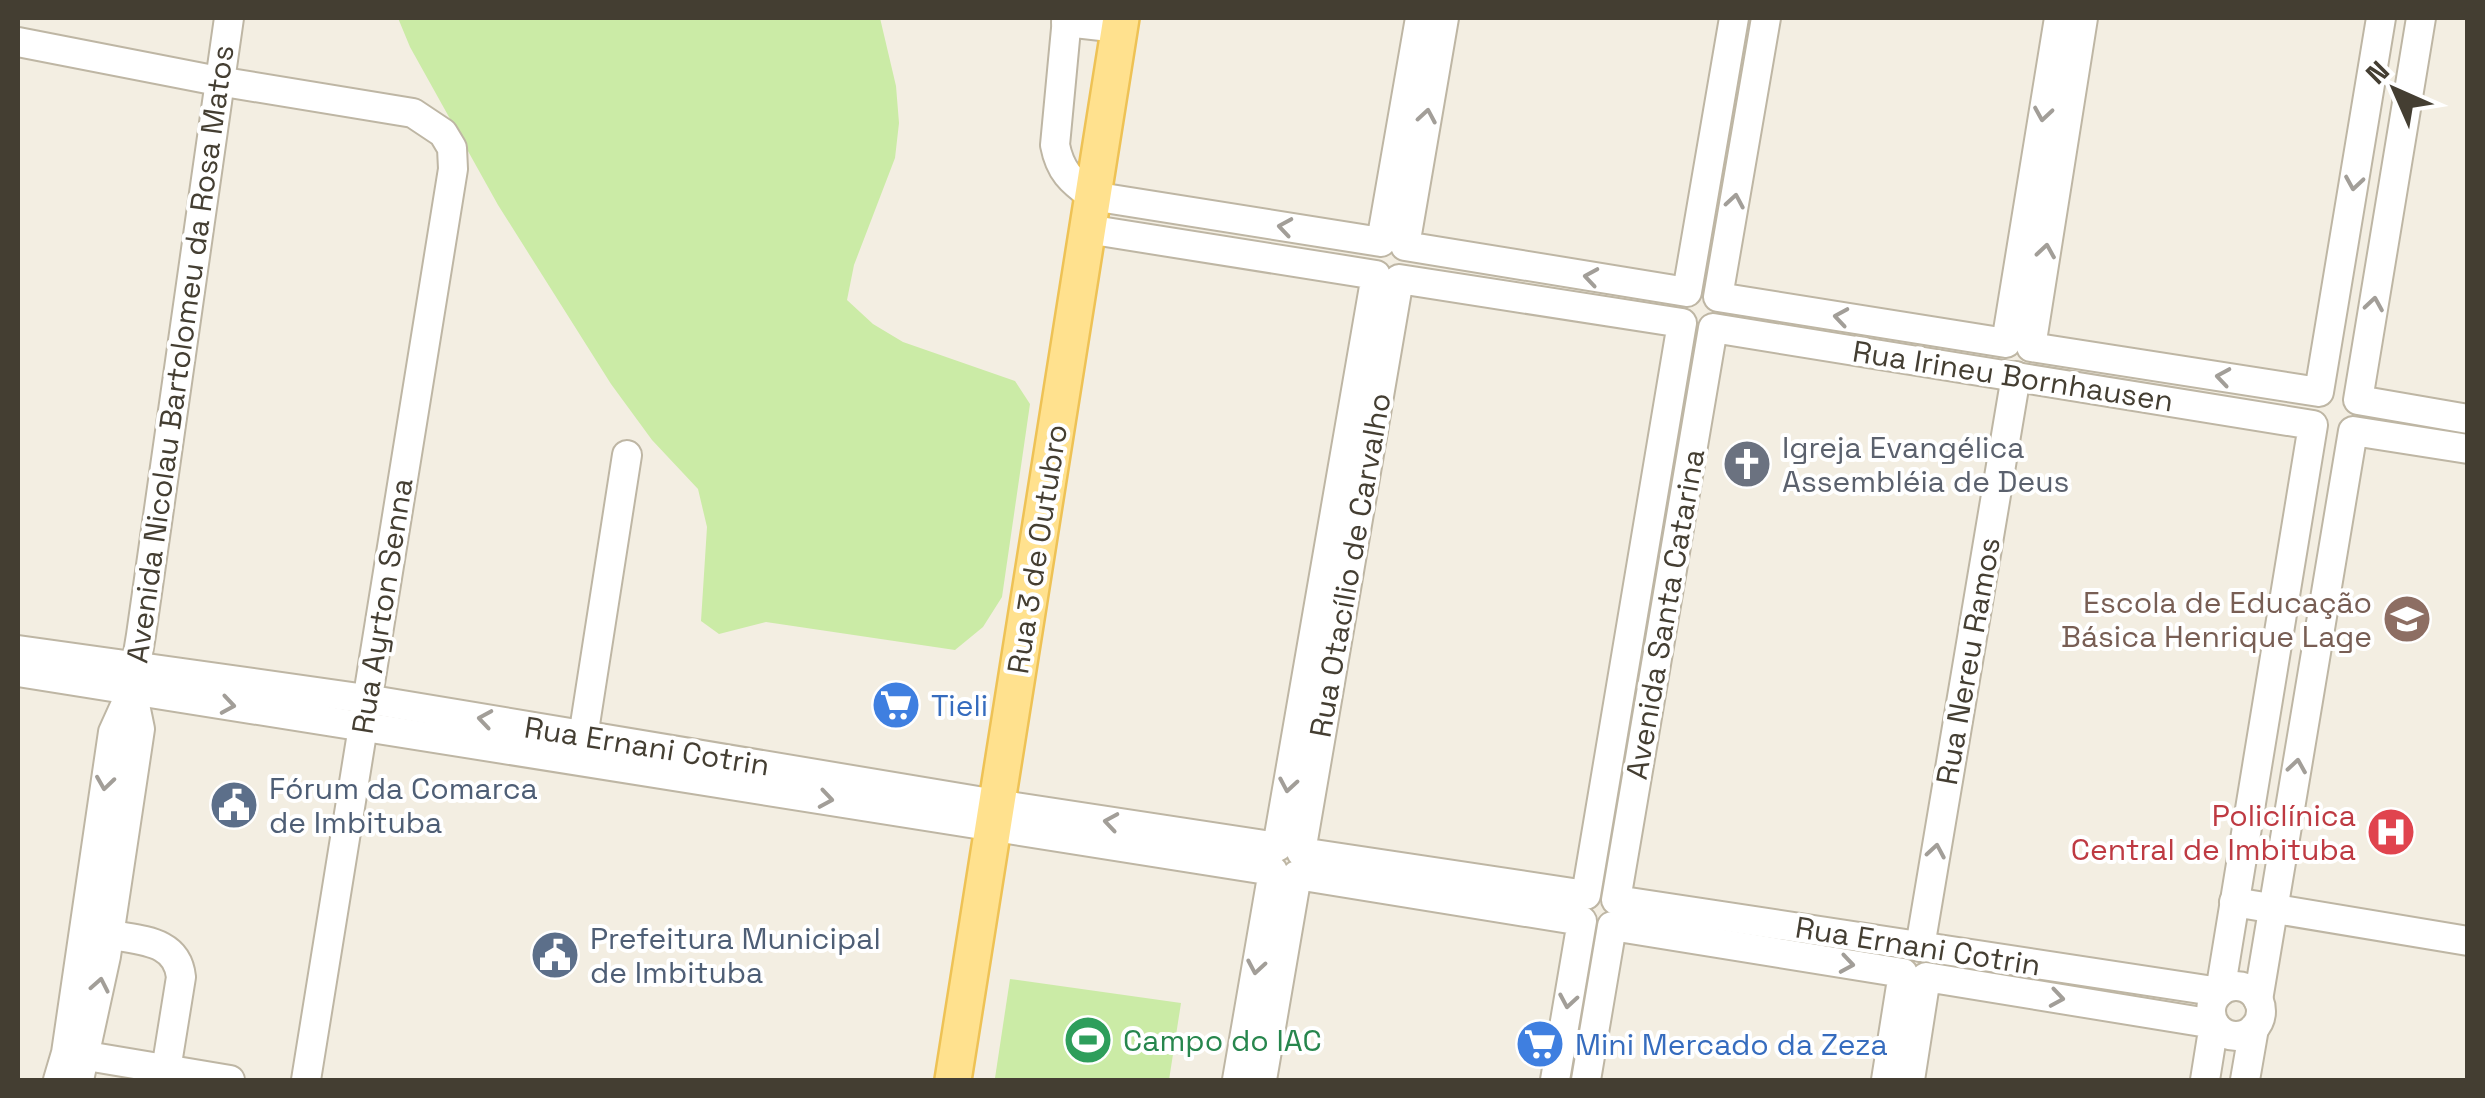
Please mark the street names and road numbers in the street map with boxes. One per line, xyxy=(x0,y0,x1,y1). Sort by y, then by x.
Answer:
street label: Avenida Nicolau Bartolomeu da Rosa Matos xyxy=(117,42,243,666)
street label: Rua Irineu Bornhausen xyxy=(1850,331,2176,421)
street label: Rua Otacílio de Carvalho xyxy=(1300,390,1400,740)
street label: Rua 3 de Outubro xyxy=(998,421,1076,677)
street label: Avenida Santa Catarina xyxy=(1617,446,1713,782)
street label: Rua Ayrton Senna xyxy=(343,475,421,737)
street label: Rua Nereu Ramos xyxy=(1927,534,2009,788)
street label: Rua Ernani Cotrin xyxy=(522,707,772,785)
street label: Rua Ernani Cotrin xyxy=(1793,907,2043,985)

